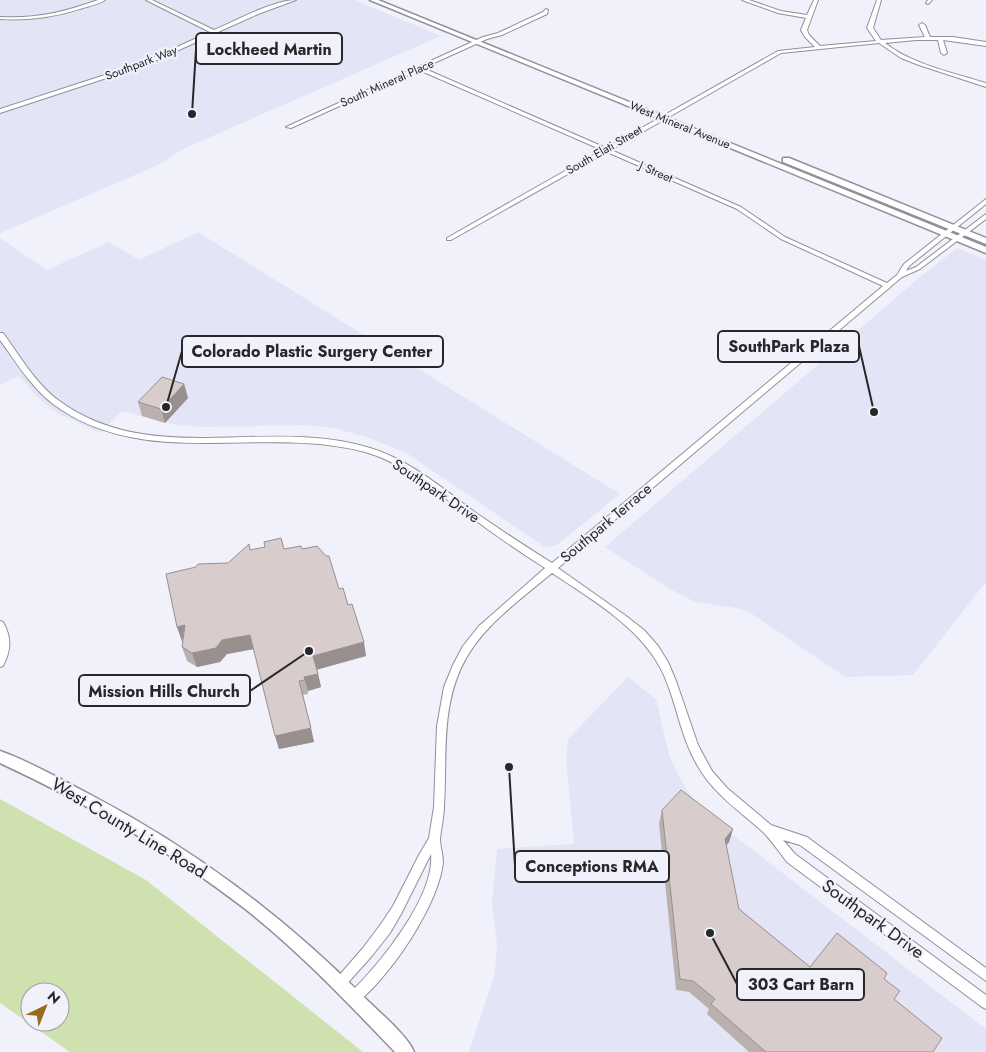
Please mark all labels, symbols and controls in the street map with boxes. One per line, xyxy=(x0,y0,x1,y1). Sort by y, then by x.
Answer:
callout: Lockheed Martin xyxy=(196,33,342,64)
text: Lockheed Martin xyxy=(206,38,332,61)
street label: Southpark Way xyxy=(102,41,180,85)
street label: South Mineral Place xyxy=(337,54,437,112)
street label: West Mineral Avenue xyxy=(627,97,733,153)
street label: South Elati Street xyxy=(562,121,646,179)
street label: J Street xyxy=(634,156,676,187)
callout: SouthPark Plaza xyxy=(718,331,859,362)
text: SouthPark Plaza xyxy=(728,335,850,358)
callout: Colorado Plastic Surgery Center xyxy=(182,336,443,367)
text: Colorado Plastic Surgery Center xyxy=(191,340,433,363)
street label: Southpark Drive xyxy=(388,454,484,529)
street label: Southpark Terrace xyxy=(556,478,657,568)
callout: Mission Hills Church xyxy=(79,675,250,706)
text: Mission Hills Church xyxy=(88,680,240,703)
street label: West County Line Road xyxy=(46,771,212,885)
callout: Conceptions RMA xyxy=(515,851,669,882)
text: Conceptions RMA xyxy=(525,855,659,878)
street label: Southpark Drive xyxy=(816,873,930,965)
callout: 303 Cart Barn xyxy=(737,969,864,1000)
text: 303 Cart Barn xyxy=(748,973,854,996)
north arrow xyxy=(20,982,70,1032)
text: N xyxy=(43,986,65,1009)

